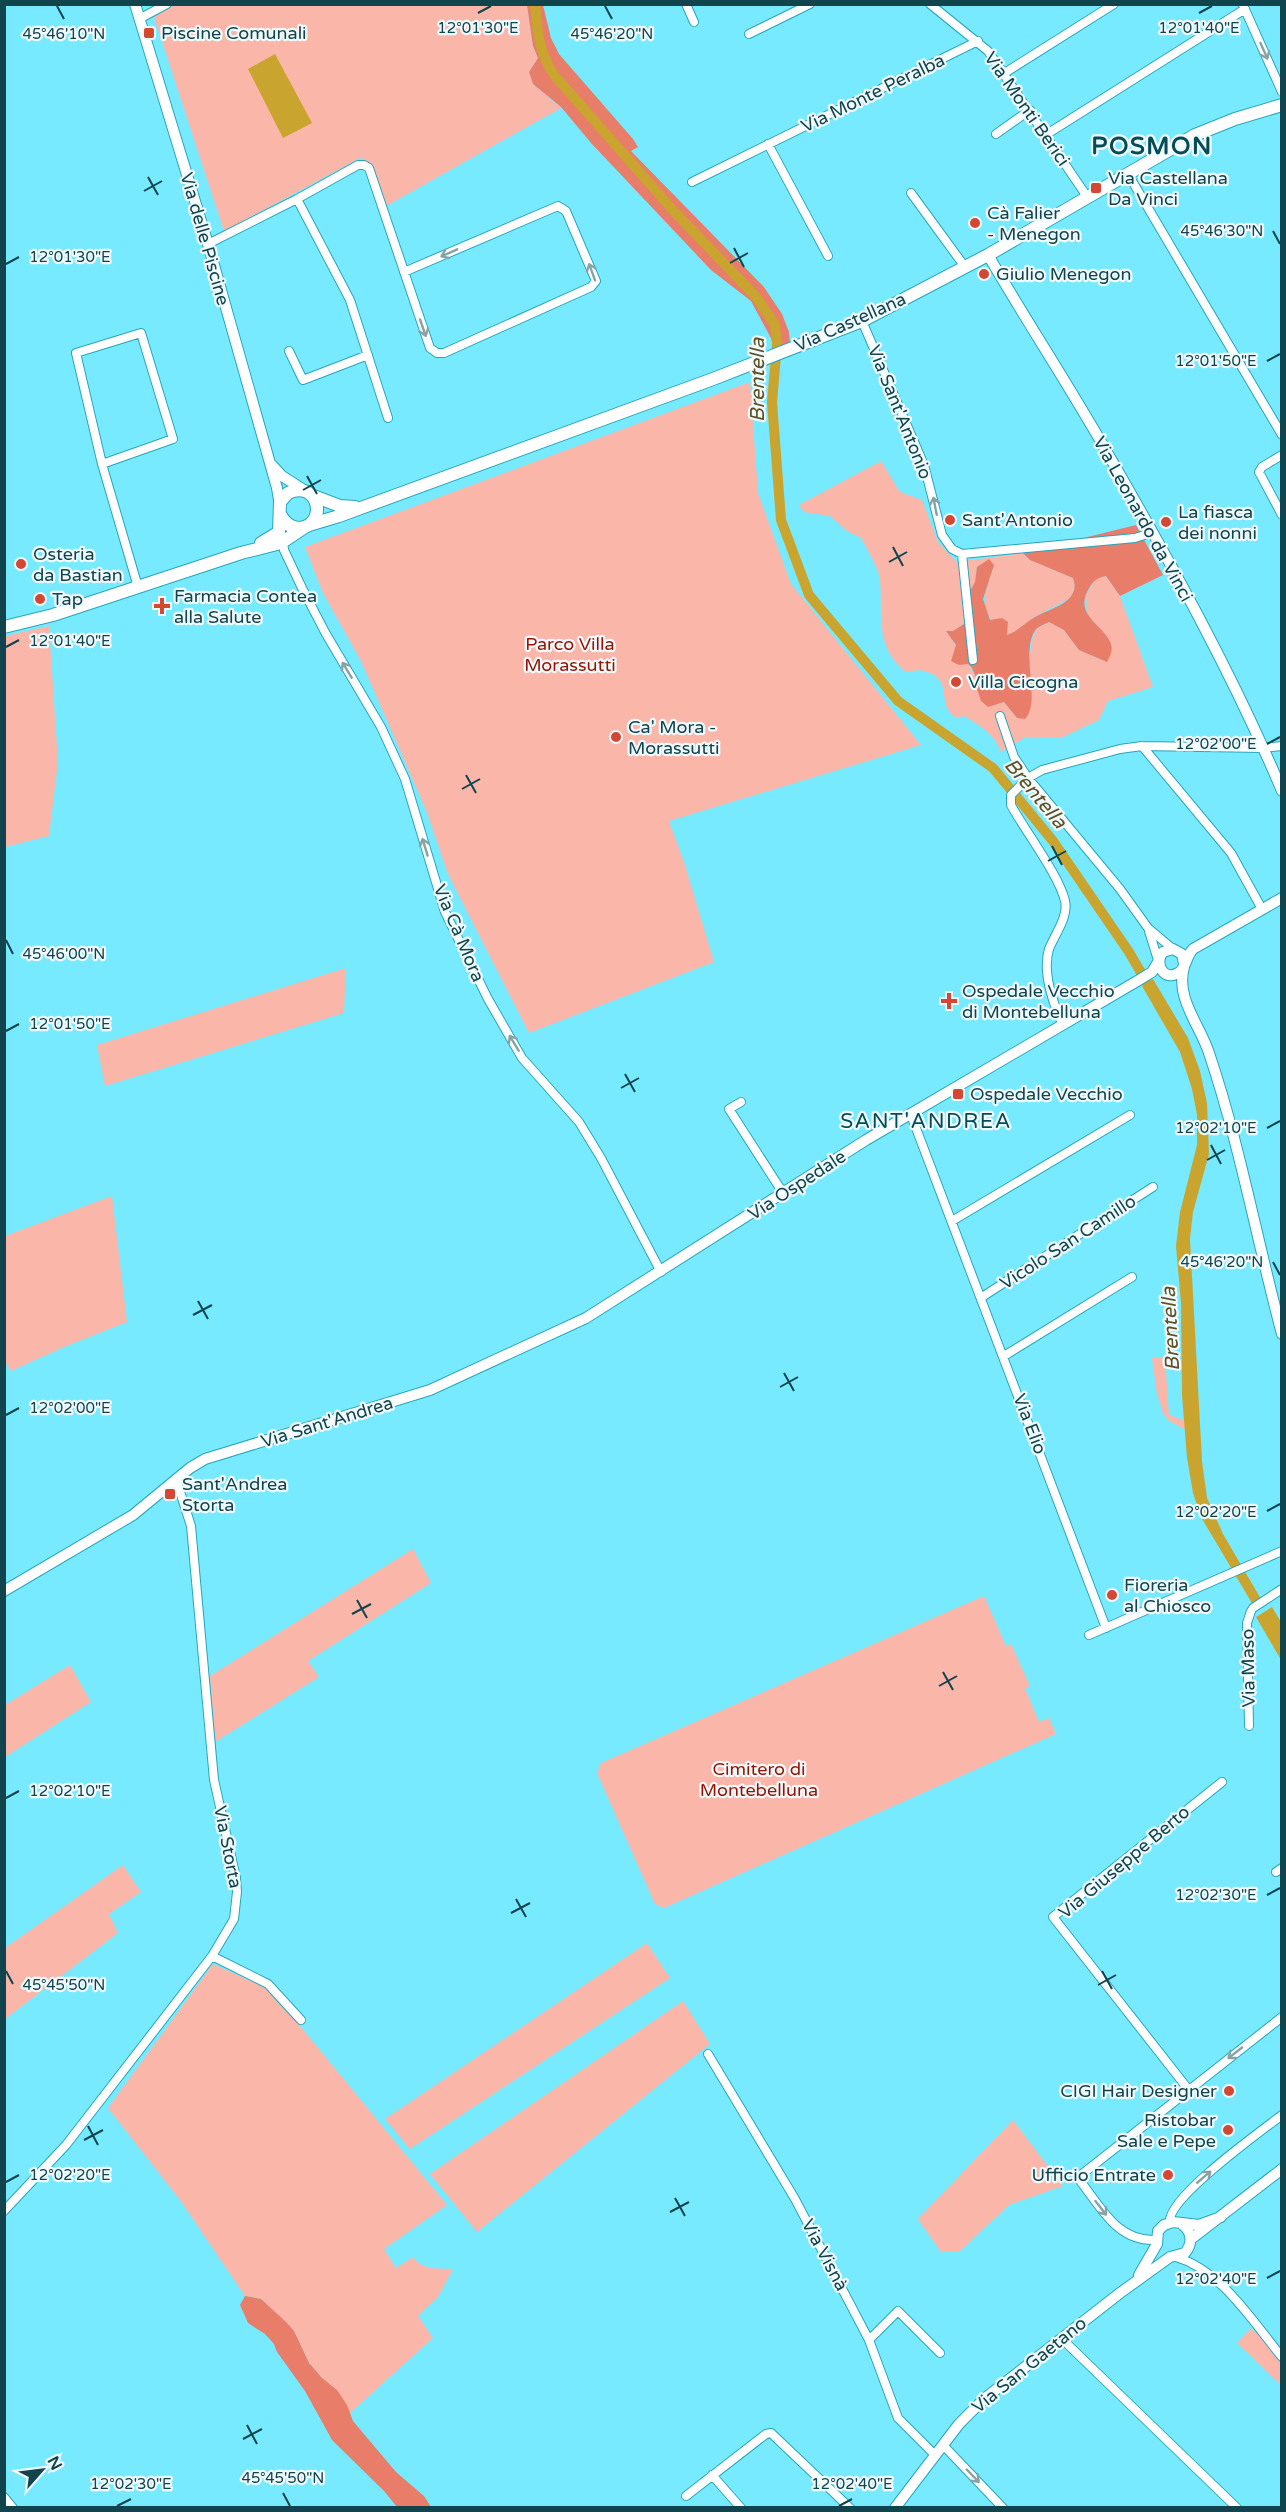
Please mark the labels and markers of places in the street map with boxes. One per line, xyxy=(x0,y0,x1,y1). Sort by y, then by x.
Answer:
place label: Piscine Comunali xyxy=(161,22,307,44)
marker: Piscine Comunali xyxy=(142,26,156,40)
place label: Via Castellana Da Vinci xyxy=(1108,167,1228,210)
marker: Via Castellana Da Vinci xyxy=(1089,181,1103,195)
place label: Cà Falier - Menegon xyxy=(987,202,1081,245)
marker: Cà Falier - Menegon xyxy=(968,216,982,230)
place label: Giulio Menegon xyxy=(996,263,1131,285)
marker: Giulio Menegon xyxy=(977,267,991,281)
place label: La fiasca dei nonni xyxy=(1178,501,1257,544)
place label: Sant'Antonio xyxy=(962,509,1073,531)
marker: Sant'Antonio xyxy=(943,513,957,527)
marker: La fiasca dei nonni xyxy=(1159,515,1173,529)
place label: Osteria da Bastian xyxy=(33,543,123,586)
marker: Osteria da Bastian xyxy=(14,557,28,571)
place label: Farmacia Contea alla Salute xyxy=(174,585,317,628)
place label: Tap xyxy=(52,588,83,610)
marker: Tap xyxy=(33,592,47,606)
marker: Farmacia Contea alla Salute xyxy=(155,599,169,613)
place label: Villa Cicogna xyxy=(968,671,1078,693)
marker: Villa Cicogna xyxy=(949,675,963,689)
place label: Ca' Mora - Morassutti xyxy=(628,716,720,759)
marker: Ca' Mora - Morassutti xyxy=(609,730,623,744)
place label: Ospedale Vecchio di Montebelluna xyxy=(962,980,1115,1023)
marker: Ospedale Vecchio di Montebelluna xyxy=(940,992,958,1010)
place label: Ospedale Vecchio xyxy=(970,1083,1123,1105)
marker: Ospedale Vecchio xyxy=(951,1087,965,1101)
place label: Sant'Andrea Storta xyxy=(182,1473,287,1516)
marker: Sant'Andrea Storta xyxy=(163,1487,177,1501)
place label: Fioreria al Chiosco xyxy=(1124,1574,1211,1617)
marker: Fioreria al Chiosco xyxy=(1105,1588,1119,1602)
place label: CIGI Hair Designer xyxy=(1060,2080,1217,2102)
marker: CIGI Hair Designer xyxy=(1222,2084,1236,2098)
place label: Ristobar Sale e Pepe xyxy=(1117,2109,1216,2152)
marker: Ristobar Sale e Pepe xyxy=(1221,2123,1235,2137)
place label: Ufficio Entrate xyxy=(1032,2164,1156,2186)
marker: Ufficio Entrate xyxy=(1161,2168,1175,2182)

